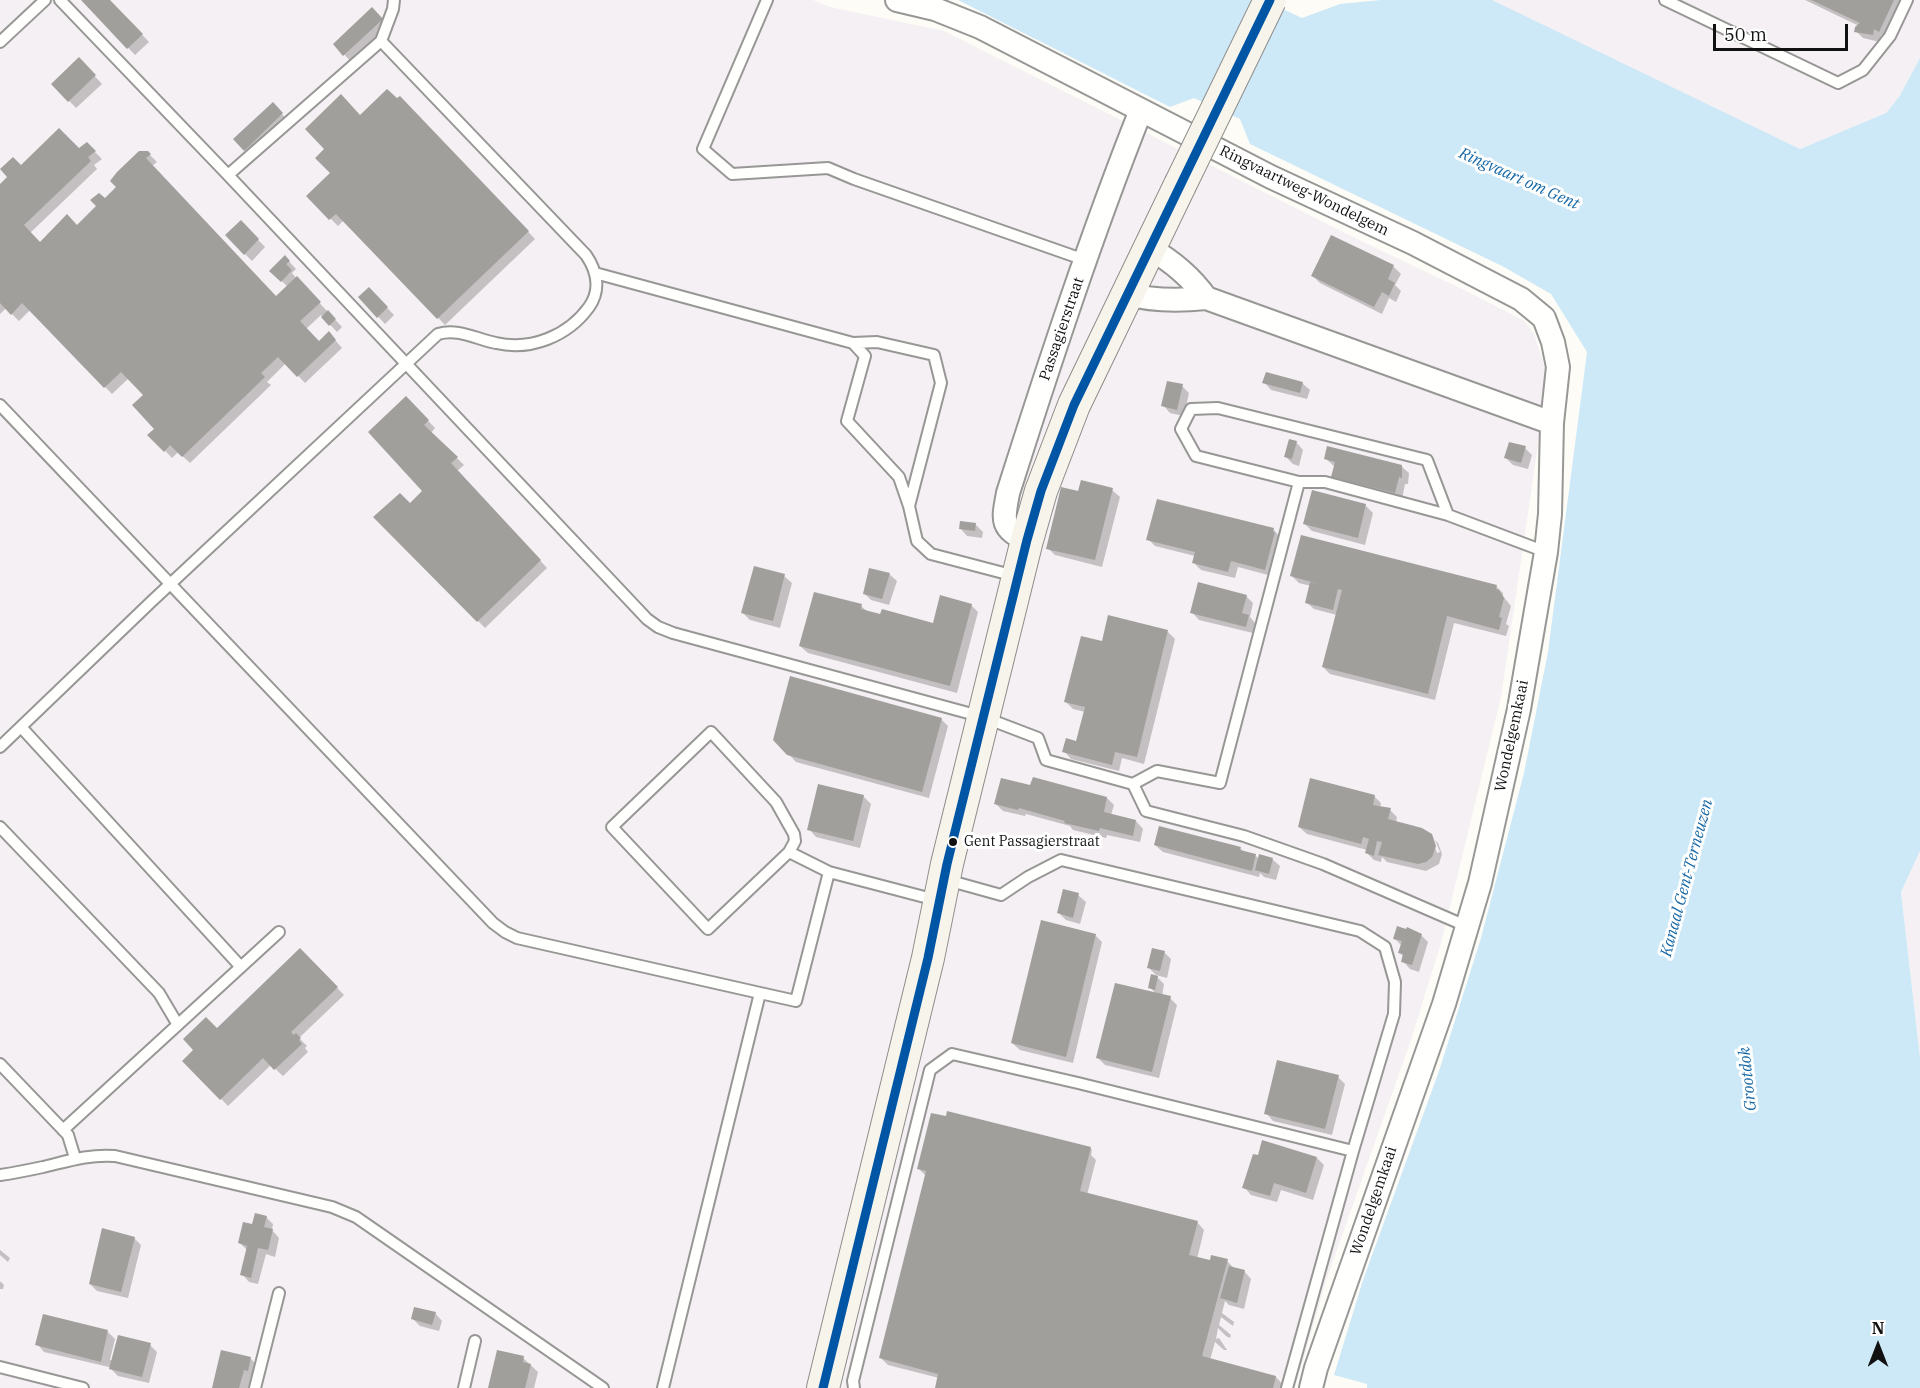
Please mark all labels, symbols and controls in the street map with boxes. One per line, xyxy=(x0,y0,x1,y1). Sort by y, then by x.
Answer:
scale bar xyxy=(1716,12,1851,50)
text: 50 m xyxy=(1724,23,1767,46)
street label: Ringvaartweg-Wondelgem xyxy=(1216,142,1392,240)
water label: Ringvaart om Gent xyxy=(1456,144,1582,214)
street label: Passagierstraat xyxy=(1036,275,1088,383)
street label: Wondelgemkaai xyxy=(1491,678,1533,794)
water label: Kanaal Gent-Terneuzen xyxy=(1657,797,1717,959)
place label: Gent Passagierstraat xyxy=(964,834,1100,850)
marker: Gent Passagierstraat xyxy=(947,836,959,848)
water label: Grootdok xyxy=(1735,1046,1761,1112)
street label: Wondelgemkaai xyxy=(1347,1144,1401,1258)
north arrow xyxy=(1848,1316,1908,1376)
text: N xyxy=(1872,1318,1884,1338)

